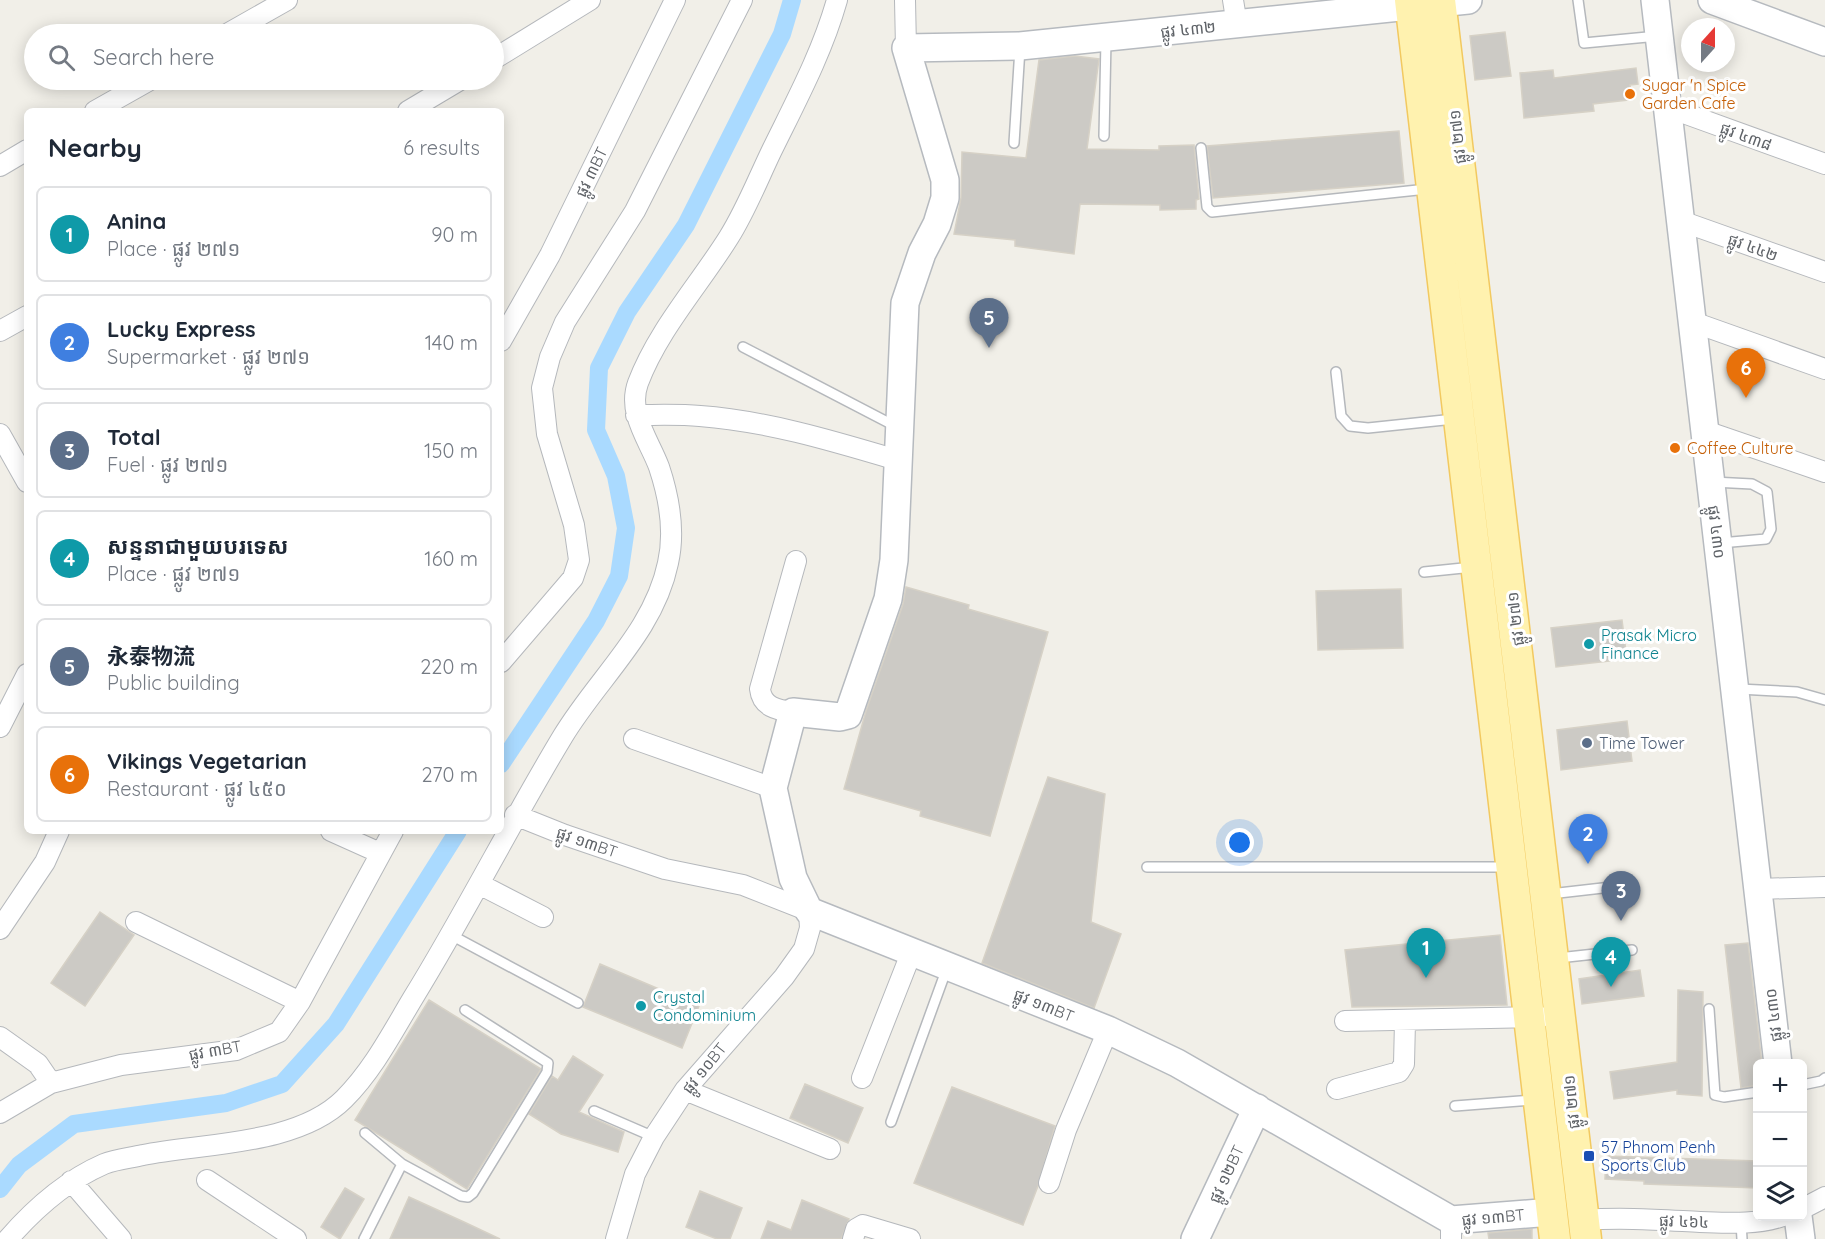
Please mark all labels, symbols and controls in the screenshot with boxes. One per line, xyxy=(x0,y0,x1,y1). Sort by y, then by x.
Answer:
street label: ផ្លូវ ៤៣២ xyxy=(1159,16,1217,47)
north arrow xyxy=(1681,18,1735,72)
search box xyxy=(24,24,504,90)
icon: search xyxy=(45,41,78,74)
text: Search here xyxy=(93,43,214,71)
place label: Sugar 'n Spice Garden Cafe xyxy=(1642,75,1746,113)
marker: Sugar 'n Spice Garden Cafe xyxy=(1623,87,1637,101)
street label: ផ្លូវ ២៧១ xyxy=(1444,108,1475,165)
street label: ផ្លូវ ៤៣៨ xyxy=(1716,117,1775,159)
text: Nearby xyxy=(48,131,142,164)
text: 6 results xyxy=(403,135,480,160)
street label: ផ្លូវ ៣BT xyxy=(570,143,616,202)
text: Anina xyxy=(107,207,166,235)
text: 1 xyxy=(66,222,73,247)
text: 90 m xyxy=(431,222,478,247)
street label: ផ្លូវ ៤៤២ xyxy=(1723,229,1781,270)
text: Place · ផ្លូវ ២៧១ xyxy=(107,236,240,261)
pin: 5 xyxy=(970,298,1008,348)
text: Lucky Express xyxy=(107,315,256,343)
text: 2 xyxy=(64,330,75,355)
text: 140 m xyxy=(425,330,478,355)
text: Supermarket · ផ្លូវ ២៧១ xyxy=(107,344,310,369)
pin: 6 xyxy=(1726,348,1766,398)
text: Total xyxy=(107,423,161,451)
text: 3 xyxy=(64,438,75,463)
text: 150 m xyxy=(424,438,478,463)
place label: Coffee Culture xyxy=(1687,438,1794,458)
marker: Coffee Culture xyxy=(1668,441,1682,455)
text: Fuel · ផ្លូវ ២៧១ xyxy=(107,452,228,477)
street label: ផ្លូវ ៤៣០ xyxy=(1699,504,1730,561)
text: សន្ទនាជាមួយបរទេស xyxy=(107,532,289,560)
text: 4 xyxy=(64,546,75,571)
text: 160 m xyxy=(424,546,478,571)
text: Place · ផ្លូវ ២៧១ xyxy=(107,561,240,586)
street label: ផ្លូវ ២៧១ xyxy=(1502,590,1533,647)
place label: Prasak Micro Finance xyxy=(1601,625,1697,663)
marker: Prasak Micro Finance xyxy=(1582,637,1596,651)
text: 永泰物流 xyxy=(107,642,195,670)
text: 5 xyxy=(64,654,75,679)
text: 220 m xyxy=(420,654,478,679)
text: Public building xyxy=(107,670,240,695)
place label: Time Tower xyxy=(1599,733,1685,753)
marker: Time Tower xyxy=(1580,736,1594,750)
text: Vikings Vegetarian xyxy=(107,747,307,775)
text: 6 xyxy=(64,762,75,787)
text: 270 m xyxy=(421,762,478,787)
text: Restaurant · ផ្លូវ ៤៥០ xyxy=(107,776,287,801)
pin: 2 xyxy=(1568,814,1608,864)
street label: ផ្លូវ ១៣BT xyxy=(552,822,621,866)
your location xyxy=(1225,828,1254,857)
pin: 3 xyxy=(1602,872,1640,921)
pin: 1 xyxy=(1406,928,1446,978)
pin: 4 xyxy=(1592,938,1630,987)
street label: ផ្លូវ ១៣BT xyxy=(1009,984,1077,1031)
street label: ផ្លូវ ៤៣០ xyxy=(1760,986,1791,1043)
place label: Crystal Condominium xyxy=(653,987,756,1025)
marker: Crystal Condominium xyxy=(634,999,648,1013)
street label: ផ្លូវ ៣BT xyxy=(187,1035,244,1069)
street label: ផ្លូវ ១០BT xyxy=(677,1038,735,1101)
map controls xyxy=(1753,1059,1807,1221)
button: + xyxy=(1753,1059,1807,1113)
street label: ផ្លូវ ២៧១ xyxy=(1558,1073,1589,1130)
button: − xyxy=(1753,1113,1807,1167)
place label: 57 Phnom Penh Sports Club xyxy=(1601,1137,1716,1175)
street label: ផ្លូវ ១២BT xyxy=(1204,1141,1253,1208)
marker: 57 Phnom Penh Sports Club xyxy=(1582,1149,1596,1163)
button: layers xyxy=(1753,1167,1807,1221)
street label: ផ្លូវ ១៣BT xyxy=(1460,1204,1526,1234)
street label: ផ្លូវ ៤៦៤ xyxy=(1658,1210,1709,1237)

